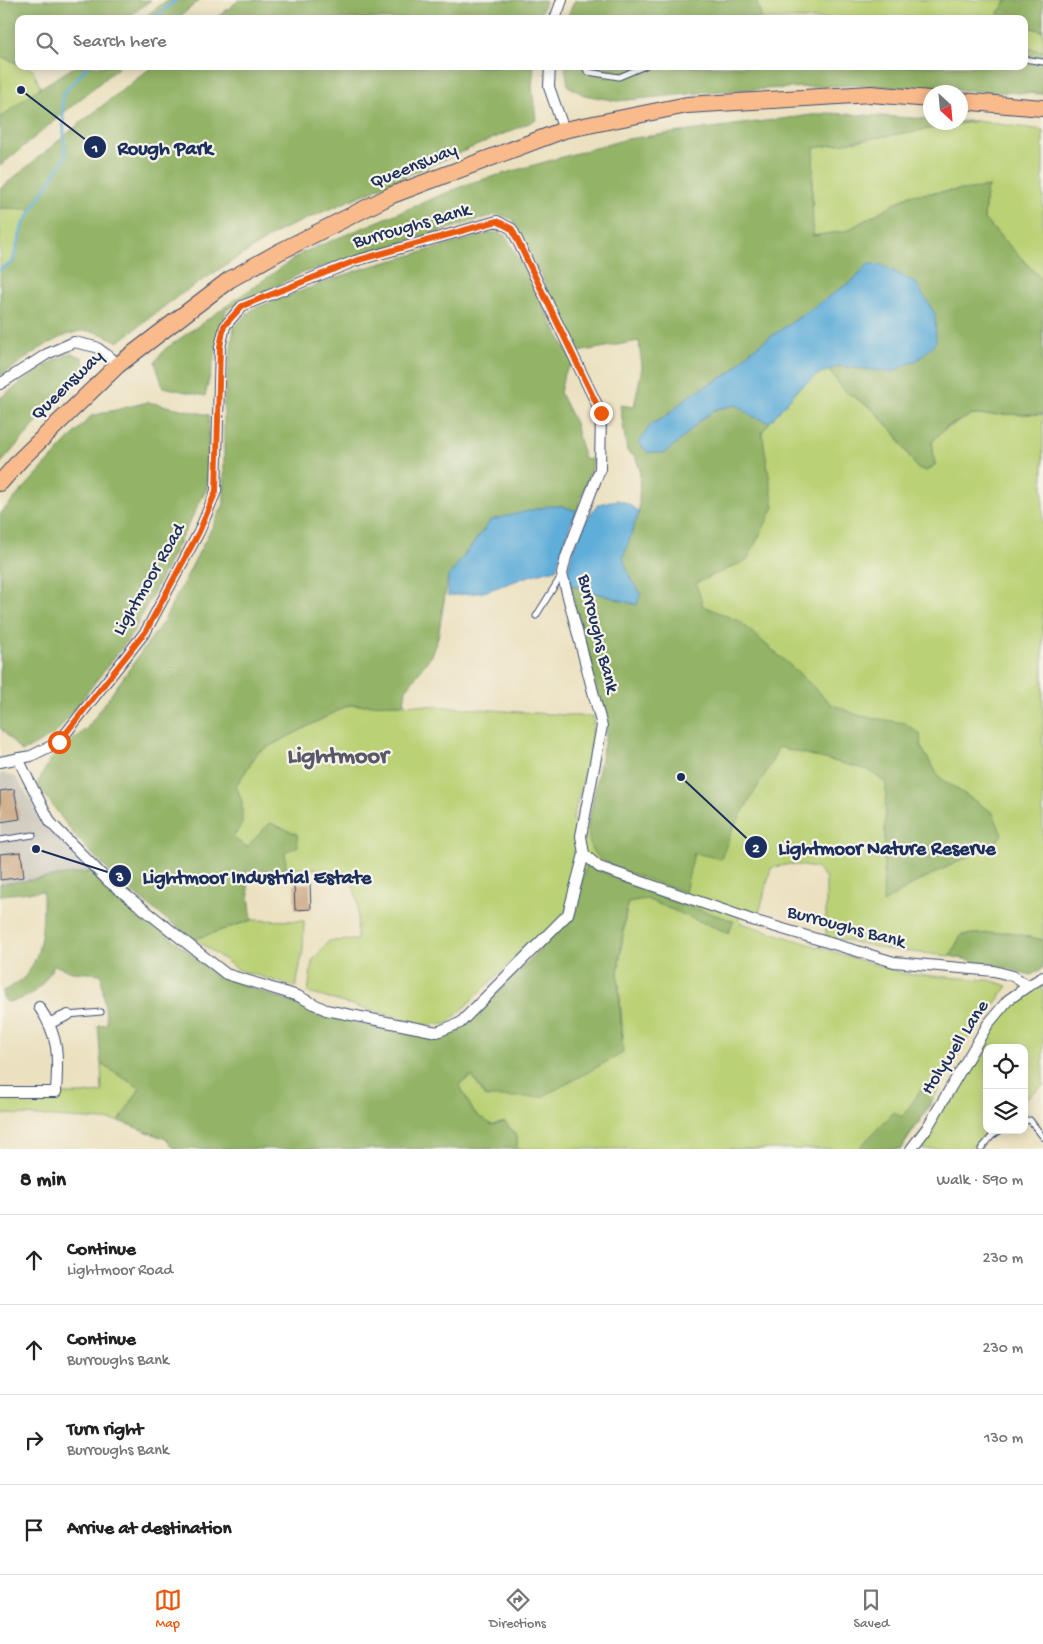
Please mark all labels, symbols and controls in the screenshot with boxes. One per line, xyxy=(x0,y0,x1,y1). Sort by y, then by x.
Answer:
search box xyxy=(15,15,1028,70)
icon: search xyxy=(33,29,61,57)
text: Search here xyxy=(73,31,167,54)
north arrow xyxy=(923,85,968,130)
callout: Rough Park xyxy=(82,129,222,164)
text: Rough Park xyxy=(116,139,215,162)
street label: Queensway xyxy=(367,139,462,195)
text: 1 xyxy=(91,140,98,158)
street label: Burroughs Bank xyxy=(350,199,475,255)
street label: Queensway xyxy=(27,345,110,426)
route end xyxy=(590,402,613,425)
street label: Lightmoor Road xyxy=(109,518,192,640)
street label: Burroughs Bank xyxy=(571,571,623,697)
route start xyxy=(48,731,71,754)
district label: Lightmoor xyxy=(288,743,391,772)
callout: Lightmoor Nature Reserve xyxy=(743,829,1005,864)
text: Lightmoor Nature Reserve xyxy=(778,839,996,862)
text: 2 xyxy=(752,840,760,858)
callout: Lightmoor Industrial Estate xyxy=(107,858,381,893)
text: Lightmoor Industrial Estate xyxy=(143,868,372,891)
text: 3 xyxy=(115,869,124,887)
street label: Burroughs Bank xyxy=(784,901,909,955)
street label: Holywell Lane xyxy=(917,996,995,1100)
map controls xyxy=(983,1044,1028,1134)
button: locate xyxy=(983,1044,1028,1089)
button: layers xyxy=(983,1089,1028,1134)
text: 8 min xyxy=(20,1169,66,1194)
text: Walk · 590 m xyxy=(937,1172,1023,1191)
text: Continue xyxy=(67,1239,136,1262)
icon: ahead xyxy=(20,1246,48,1274)
text: 230 m xyxy=(983,1250,1023,1269)
text: Lightmoor Road xyxy=(67,1262,173,1281)
text: Continue xyxy=(67,1329,136,1352)
icon: ahead xyxy=(20,1336,48,1364)
text: 230 m xyxy=(983,1340,1023,1359)
text: Burroughs Bank xyxy=(67,1352,169,1371)
text: Turn right xyxy=(67,1419,143,1442)
icon: right xyxy=(20,1426,48,1454)
text: 130 m xyxy=(984,1430,1023,1449)
text: Burroughs Bank xyxy=(67,1442,169,1461)
icon: arrive xyxy=(20,1516,48,1544)
text: Arrive at destination xyxy=(67,1518,231,1541)
tab: Map xyxy=(154,1586,182,1633)
tab: Directions xyxy=(489,1586,546,1633)
tab: Saved xyxy=(853,1586,889,1633)

